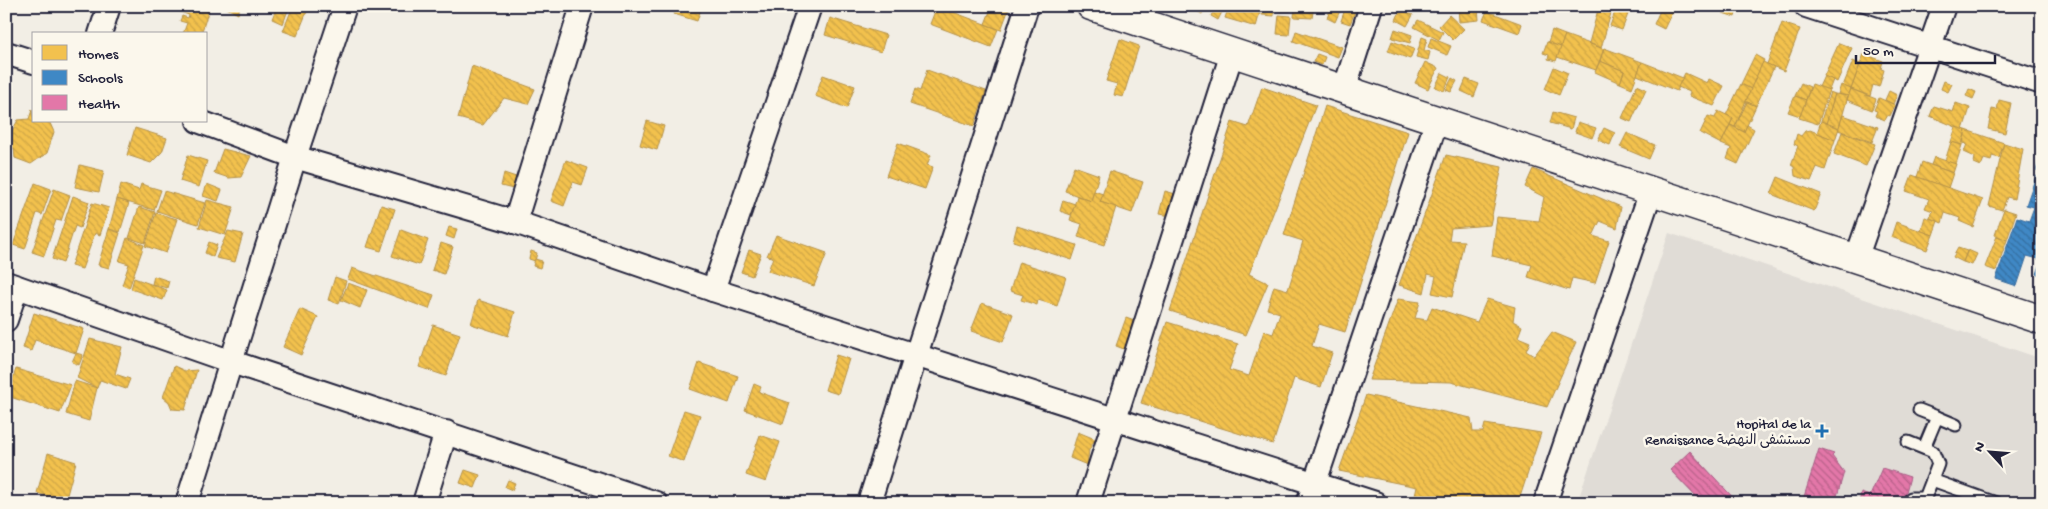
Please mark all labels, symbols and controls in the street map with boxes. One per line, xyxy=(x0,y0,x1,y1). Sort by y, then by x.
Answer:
legend xyxy=(32,32,208,122)
scale bar xyxy=(1856,32,1994,64)
text: 50 m xyxy=(1863,43,1894,61)
text: Homes xyxy=(78,46,119,64)
text: Schools xyxy=(78,70,123,88)
text: Health xyxy=(78,96,120,114)
place label: Hopital de la Renaissance مستشفى النهضة xyxy=(1645,417,1812,450)
marker: Hopital de la Renaissance مستشفى النهضة xyxy=(1815,424,1829,438)
north arrow xyxy=(1966,426,2016,476)
text: N xyxy=(1971,440,1990,455)

